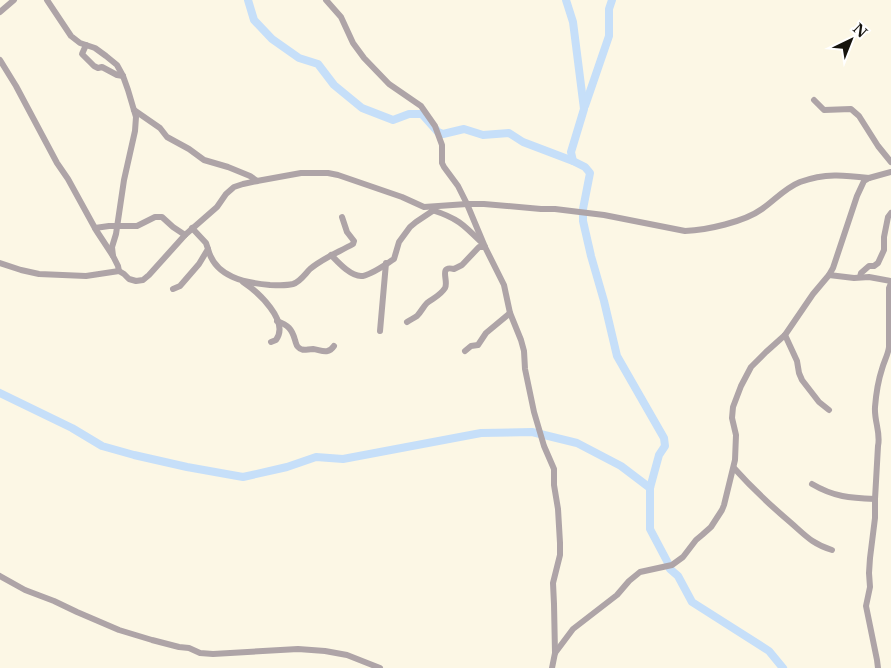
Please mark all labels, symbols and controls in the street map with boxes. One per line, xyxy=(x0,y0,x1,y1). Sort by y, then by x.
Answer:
north arrow xyxy=(826,15,876,65)
text: N xyxy=(849,19,871,42)

